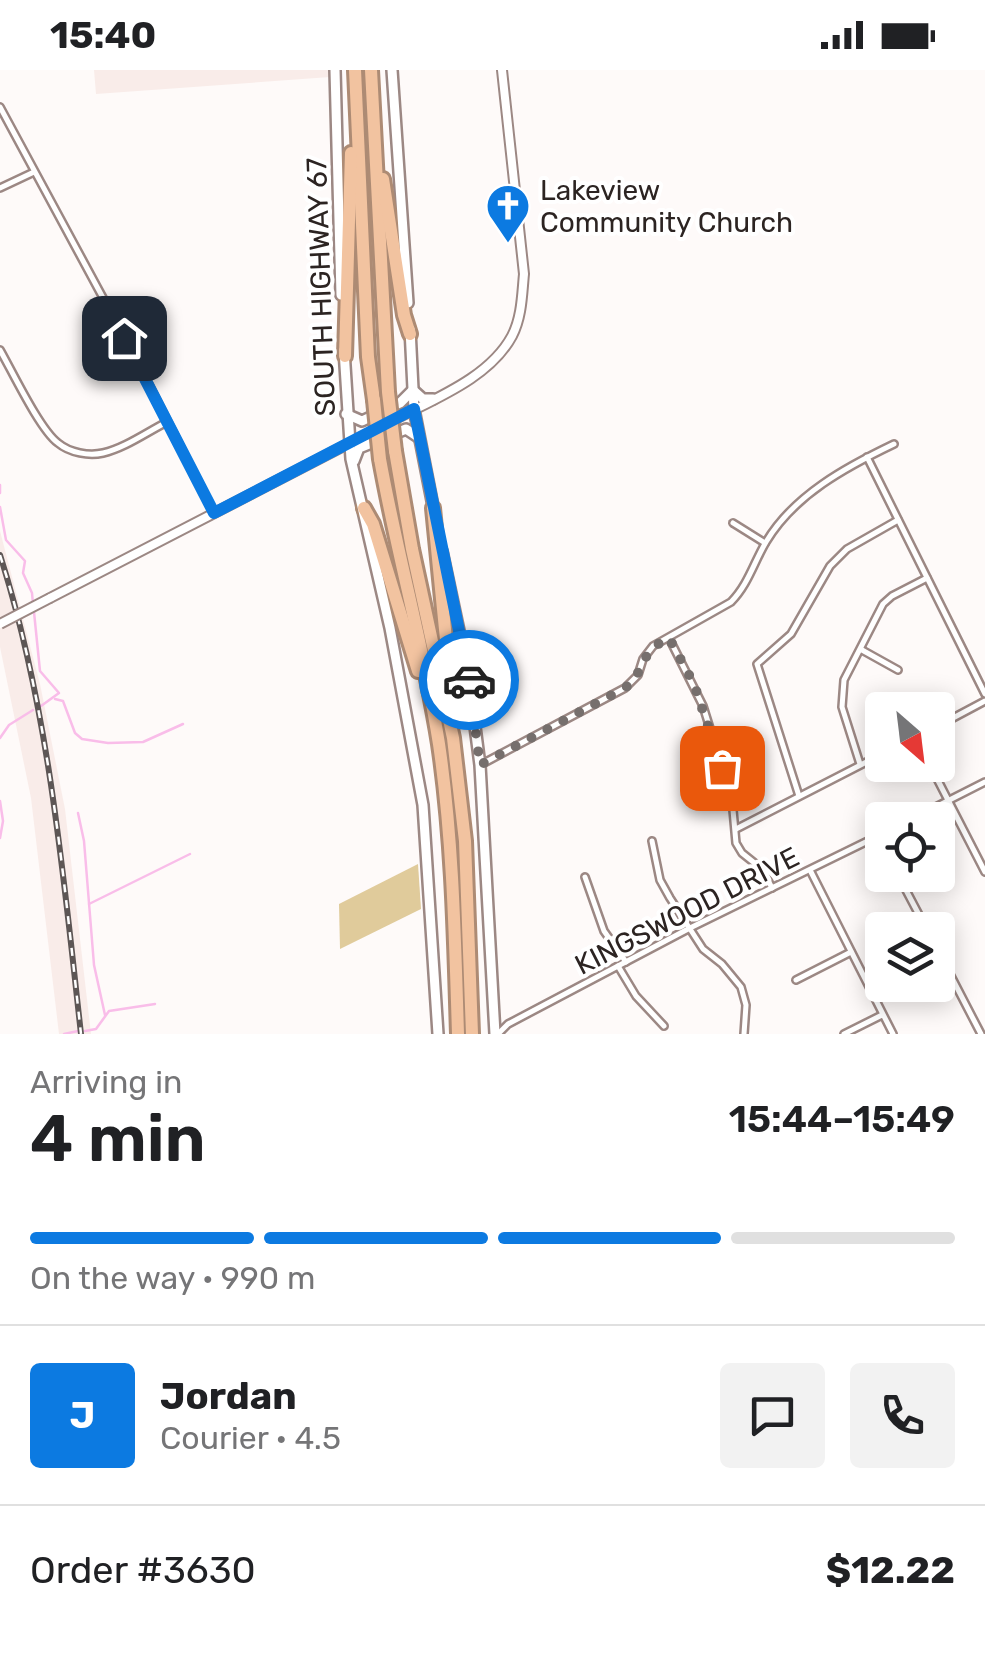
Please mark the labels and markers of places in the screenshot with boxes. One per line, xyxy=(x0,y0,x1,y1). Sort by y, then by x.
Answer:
place label: Lakeview Community Church xyxy=(540,174,793,239)
church icon: Lakeview Community Church xyxy=(485,183,531,244)
pin xyxy=(82,296,167,381)
pin xyxy=(680,726,765,811)

